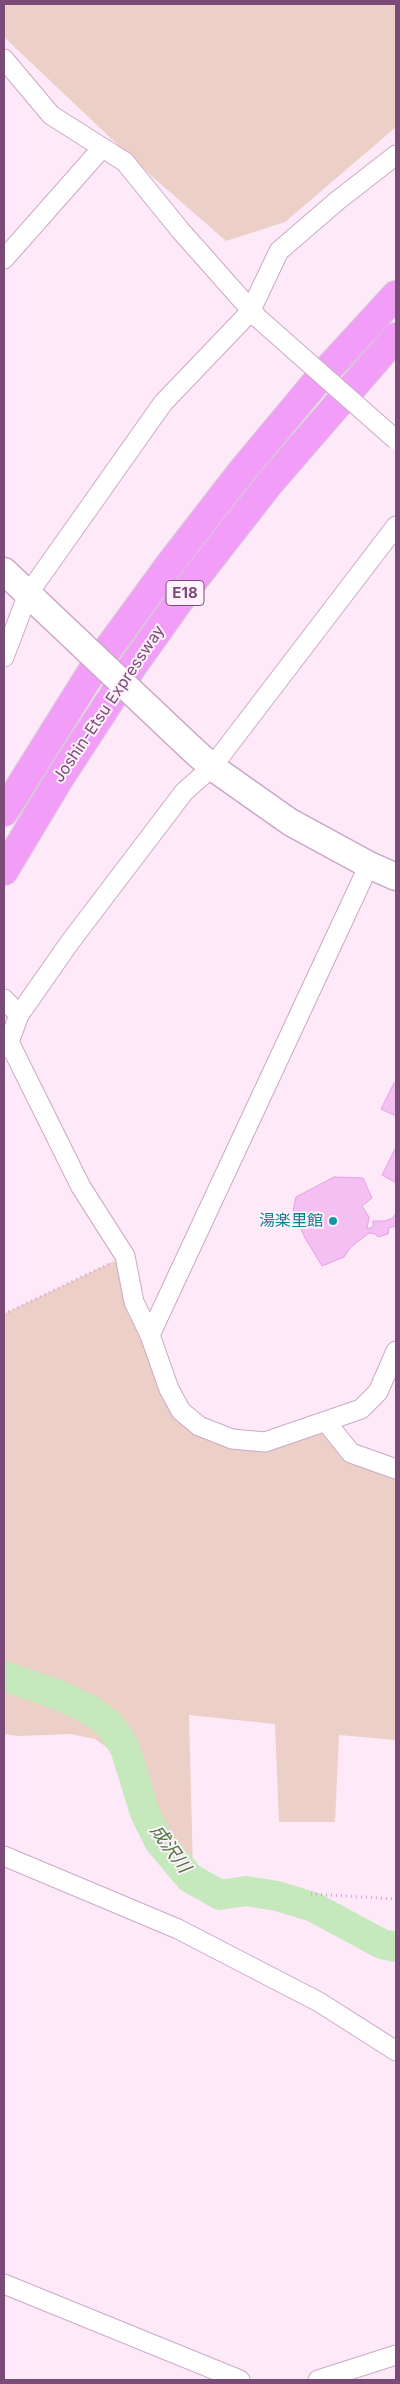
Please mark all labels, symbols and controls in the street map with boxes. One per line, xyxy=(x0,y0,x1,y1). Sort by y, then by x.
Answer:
road number: E18 xyxy=(166,580,204,606)
street label: Joshin-Etsu Expressway xyxy=(49,622,169,786)
place label: 湯楽里館 xyxy=(259,1211,323,1231)
marker: 湯楽里館 xyxy=(327,1215,339,1227)
water label: 成沢川 xyxy=(145,1821,195,1877)

